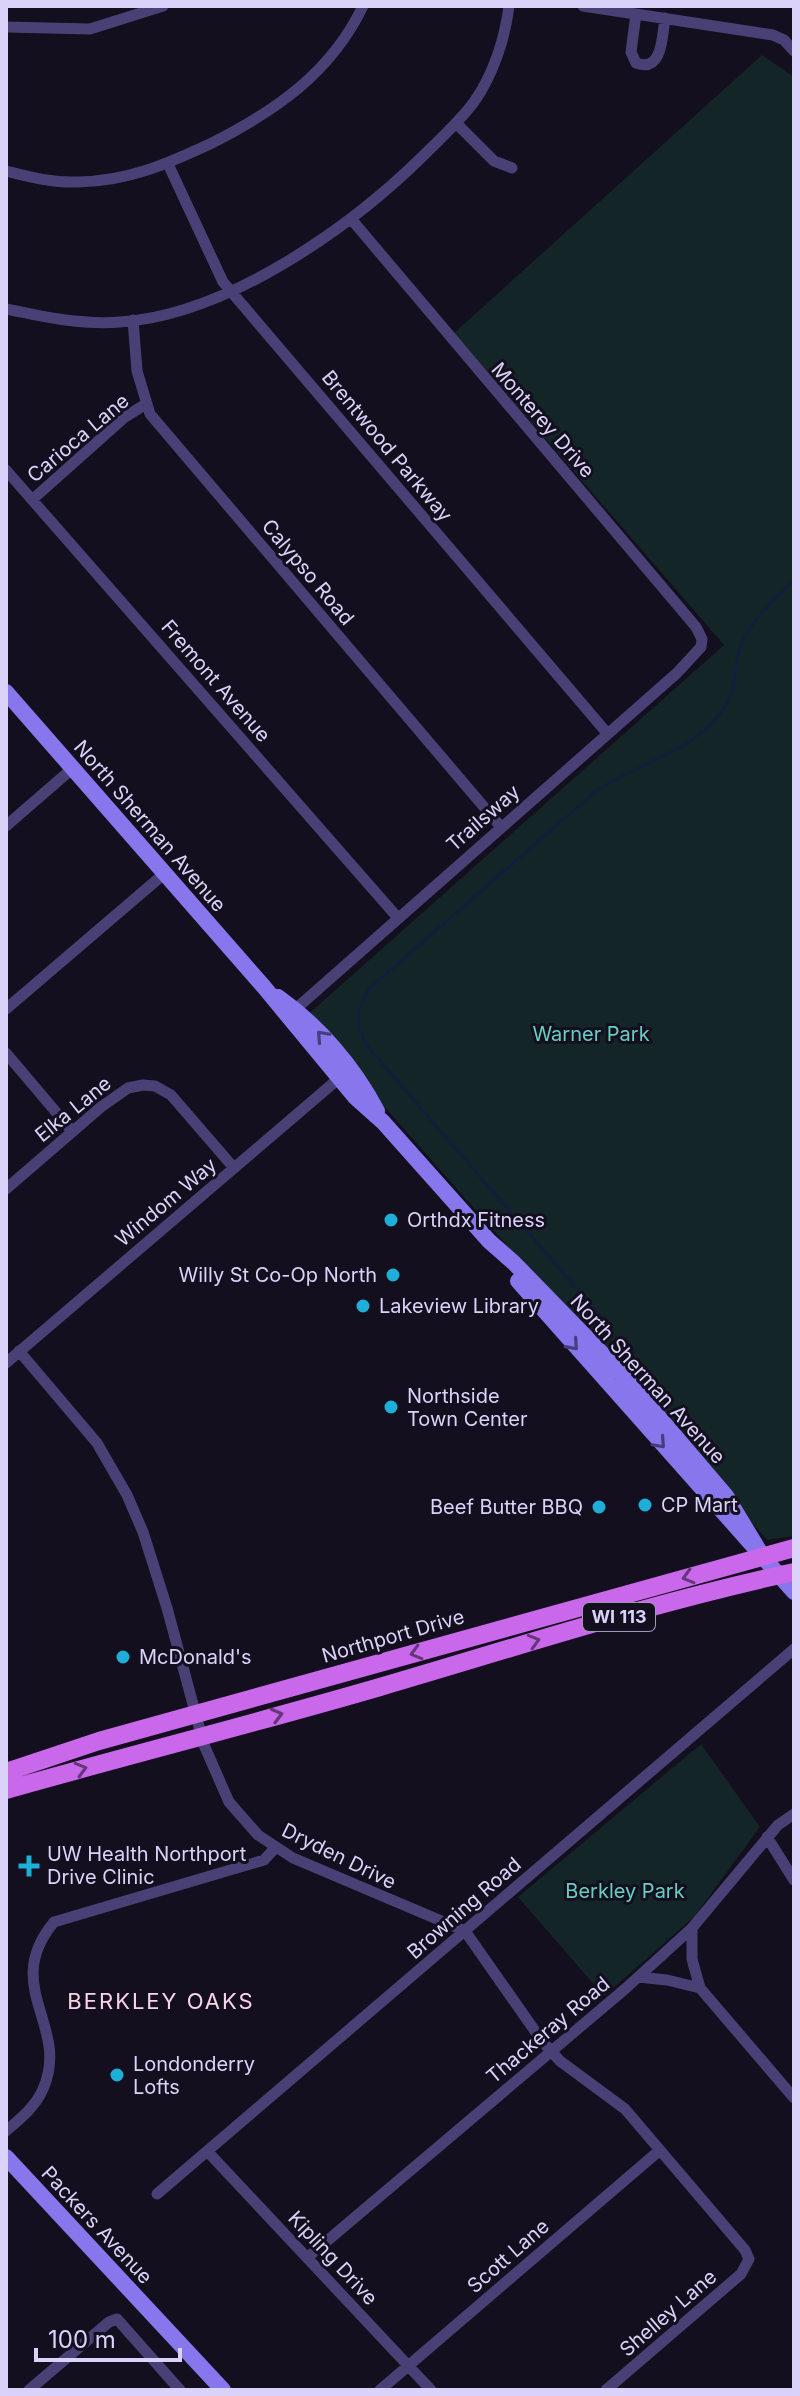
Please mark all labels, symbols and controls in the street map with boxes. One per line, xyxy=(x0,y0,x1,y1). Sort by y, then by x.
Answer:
street label: Monterey Drive xyxy=(486,357,600,483)
street label: Brentwood Parkway xyxy=(317,366,457,526)
street label: Carioca Lane xyxy=(22,389,134,487)
street label: Calypso Road xyxy=(257,514,359,630)
street label: Fremont Avenue xyxy=(156,615,276,747)
street label: North Sherman Avenue xyxy=(69,735,231,917)
street label: Trailsway xyxy=(441,780,525,856)
park label: Warner Park xyxy=(532,1022,650,1046)
one-way arrow xyxy=(317,1030,332,1045)
street label: Elka Lane xyxy=(30,1071,116,1147)
street label: Windom Way xyxy=(111,1153,221,1251)
place label: Orthdx Fitness xyxy=(407,1208,545,1232)
marker: Orthdx Fitness xyxy=(382,1211,400,1229)
place label: Willy St Co-Op North xyxy=(179,1263,377,1287)
marker: Willy St Co-Op North xyxy=(384,1266,402,1284)
street label: North Sherman Avenue xyxy=(566,1289,730,1469)
place label: Lakeview Library xyxy=(379,1294,539,1318)
marker: Lakeview Library xyxy=(354,1297,372,1315)
one-way arrow xyxy=(563,1335,578,1350)
place label: Northside Town Center xyxy=(407,1384,528,1431)
marker: Northside Town Center xyxy=(382,1398,400,1416)
one-way arrow xyxy=(650,1434,664,1449)
place label: CP Mart xyxy=(661,1493,738,1517)
place label: Beef Butter BBQ xyxy=(430,1495,583,1519)
marker: CP Mart xyxy=(636,1496,654,1514)
marker: Beef Butter BBQ xyxy=(590,1498,608,1516)
one-way arrow xyxy=(681,1568,695,1585)
road number: WI 113 xyxy=(583,1603,655,1631)
street label: Northport Drive xyxy=(319,1604,467,1668)
one-way arrow xyxy=(527,1634,541,1650)
one-way arrow xyxy=(409,1644,423,1660)
place label: McDonald's xyxy=(139,1645,252,1669)
marker: McDonald's xyxy=(114,1648,132,1666)
one-way arrow xyxy=(270,1708,284,1724)
one-way arrow xyxy=(74,1762,88,1778)
street label: Dryden Drive xyxy=(278,1818,400,1894)
place label: UW Health Northport Drive Clinic xyxy=(47,1842,247,1889)
street label: Browning Road xyxy=(402,1852,526,1964)
marker: UW Health Northport Drive Clinic xyxy=(18,1855,40,1877)
park label: Berkley Park xyxy=(565,1879,685,1903)
street label: Thackeray Road xyxy=(482,1972,614,2088)
district label: BERKLEY OAKS xyxy=(67,1988,255,2014)
place label: Londonderry Lofts xyxy=(133,2052,255,2099)
marker: Londonderry Lofts xyxy=(108,2066,126,2084)
street label: Packers Avenue xyxy=(37,2161,157,2289)
street label: Kipling Drive xyxy=(283,2206,383,2310)
street label: Scott Lane xyxy=(462,2214,554,2298)
street label: Shelley Lane xyxy=(615,2265,721,2361)
scale bar xyxy=(36,2312,180,2362)
text: 100 m xyxy=(48,2325,116,2354)

